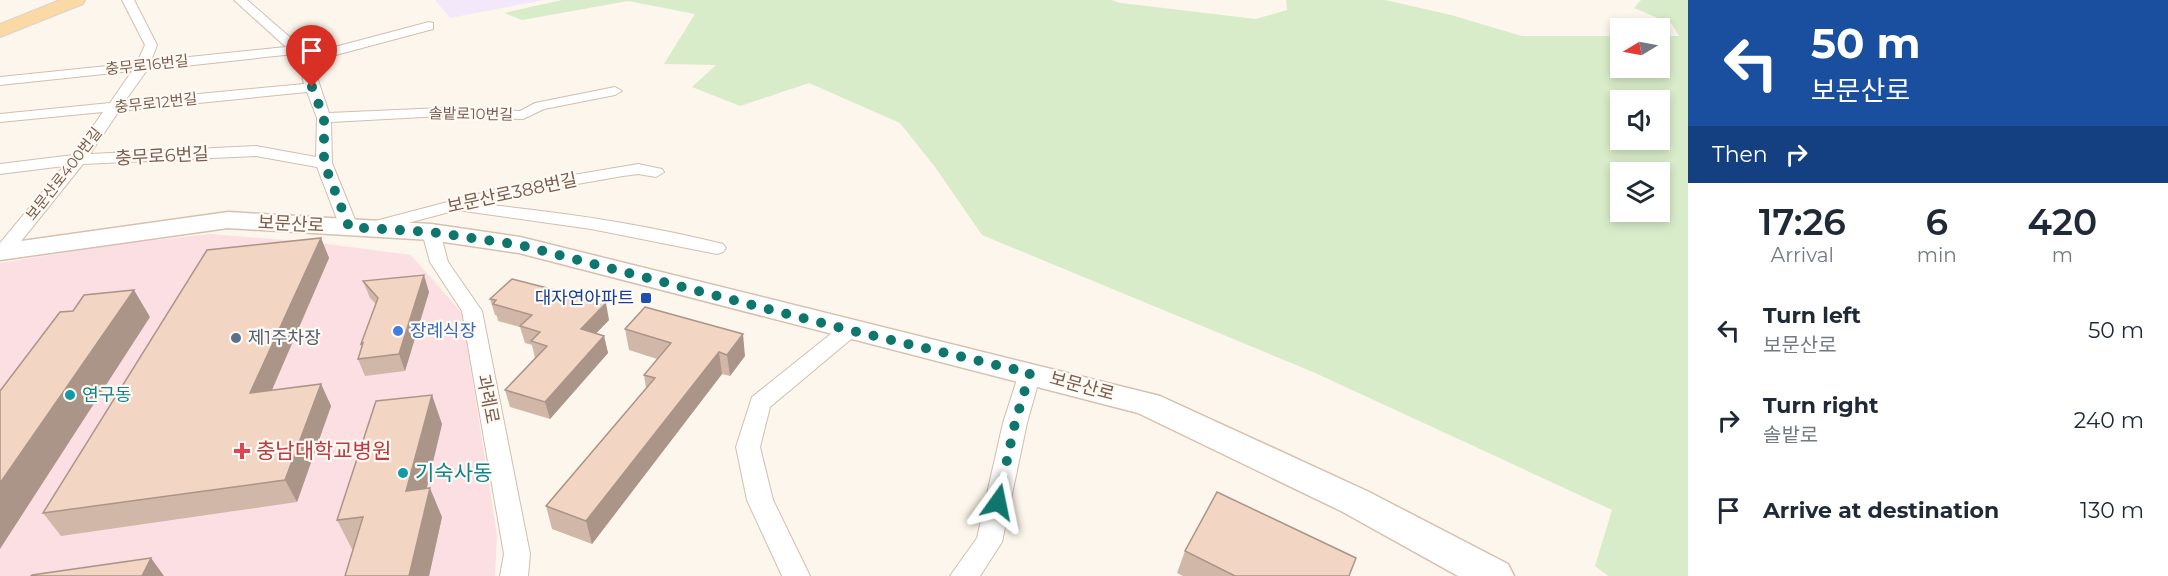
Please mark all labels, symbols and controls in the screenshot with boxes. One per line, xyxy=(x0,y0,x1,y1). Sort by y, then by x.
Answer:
text: 50 m xyxy=(1811,17,1920,69)
north arrow xyxy=(1610,18,1670,78)
map controls xyxy=(1610,18,1670,222)
icon: left xyxy=(1712,24,1790,102)
pin xyxy=(286,25,337,87)
icon: arrive xyxy=(295,34,328,67)
street label: 충무로16번길 xyxy=(104,51,189,78)
text: 보문산로 xyxy=(1811,74,1910,107)
street label: 충무로12번길 xyxy=(114,89,198,116)
button: sound xyxy=(1610,90,1670,150)
street label: 솔밭로10번길 xyxy=(429,103,513,124)
street label: 보문산로400번길 xyxy=(21,123,106,224)
icon: right xyxy=(1780,138,1813,171)
text: Then xyxy=(1712,141,1768,168)
street label: 충무로6번길 xyxy=(115,143,209,169)
button: layers xyxy=(1610,162,1670,222)
street label: 보문산로388번길 xyxy=(445,168,579,218)
text: 17:26 xyxy=(1759,200,1846,244)
text: 6 xyxy=(1925,200,1948,244)
text: 420 xyxy=(2028,200,2097,244)
street label: 보문산로 xyxy=(257,211,325,237)
text: Arrival xyxy=(1771,243,1834,267)
text: min xyxy=(1917,243,1957,267)
text: m xyxy=(2052,243,2073,267)
place label: 대자연아파트 xyxy=(535,287,634,309)
marker: 대자연아파트 xyxy=(639,291,653,305)
text: Turn left xyxy=(1763,302,1861,329)
icon: left xyxy=(1712,314,1745,347)
text: 50 m xyxy=(2088,317,2144,344)
place label: 장례식장 xyxy=(410,320,476,342)
marker: 장례식장 xyxy=(391,324,405,338)
place label: 제1주차장 xyxy=(248,327,321,349)
marker: 제1주차장 xyxy=(229,331,243,345)
text: 보문산로 xyxy=(1763,333,1837,357)
street label: 보문산로 xyxy=(1047,367,1117,405)
street label: 과례로 xyxy=(472,373,504,425)
place label: 연구동 xyxy=(82,384,132,406)
marker: 연구동 xyxy=(63,388,77,402)
text: Turn right xyxy=(1763,392,1878,419)
icon: right xyxy=(1712,404,1745,437)
text: 240 m xyxy=(2074,407,2144,434)
text: 솔밭로 xyxy=(1763,423,1818,447)
place label: 충남대학교병원 xyxy=(256,438,391,463)
marker: 충남대학교병원 xyxy=(233,442,251,460)
place label: 기숙사동 xyxy=(415,460,492,485)
marker: 기숙사동 xyxy=(396,466,410,480)
position arrow xyxy=(966,470,1030,534)
icon: arrive xyxy=(1712,494,1745,527)
text: Arrive at destination xyxy=(1763,497,1999,524)
text: 130 m xyxy=(2080,497,2144,524)

